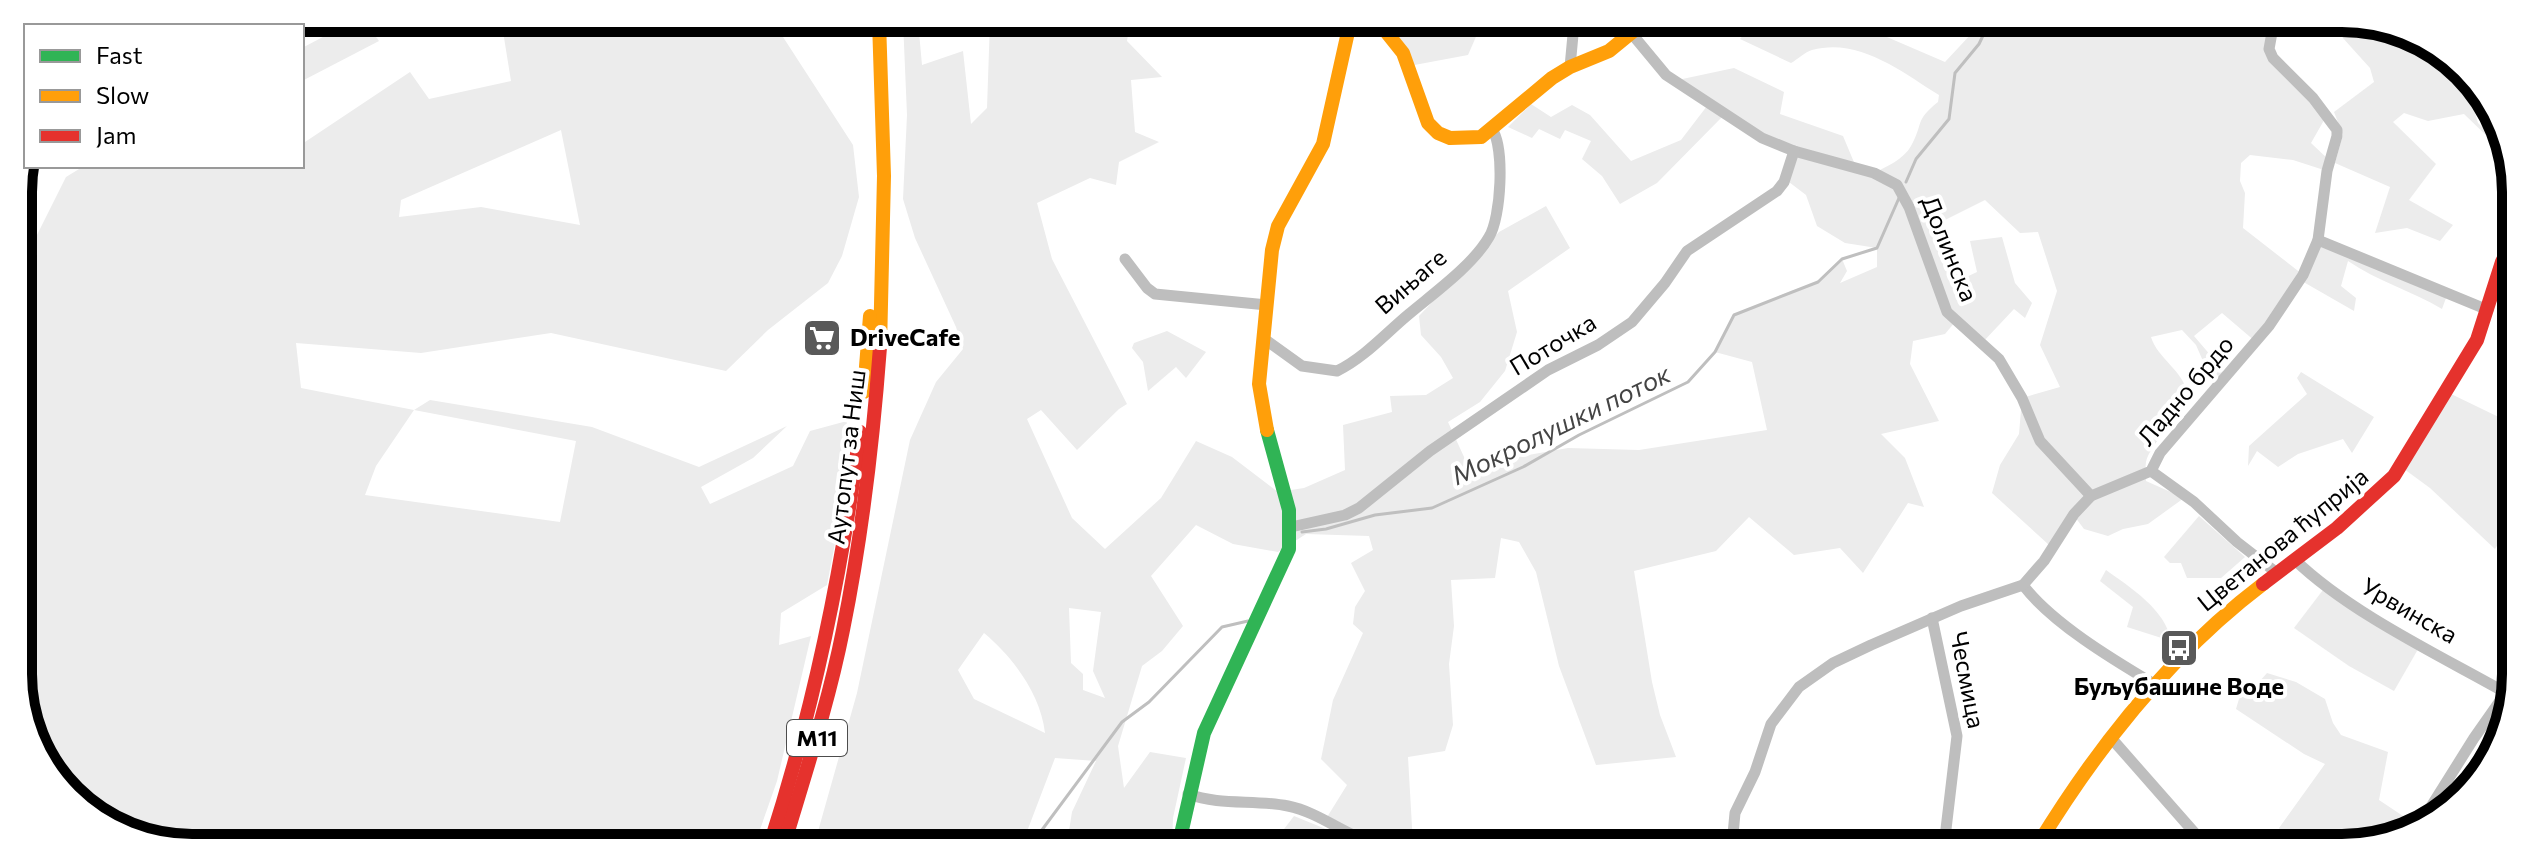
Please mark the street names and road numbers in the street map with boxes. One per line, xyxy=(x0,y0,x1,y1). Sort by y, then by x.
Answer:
street label: Долинска xyxy=(1916,191,1985,306)
street label: Вињаге xyxy=(1368,242,1452,320)
street label: Поточка xyxy=(1504,307,1601,381)
street label: Ладно брдо xyxy=(2131,329,2239,451)
street label: Аутопут за Ниш xyxy=(820,368,871,546)
street label: Цветанова ћуприја xyxy=(2191,461,2373,617)
street label: Урвинска xyxy=(2357,571,2463,649)
street label: Чесмица xyxy=(1945,629,1992,731)
road number: M11 xyxy=(787,720,847,756)

